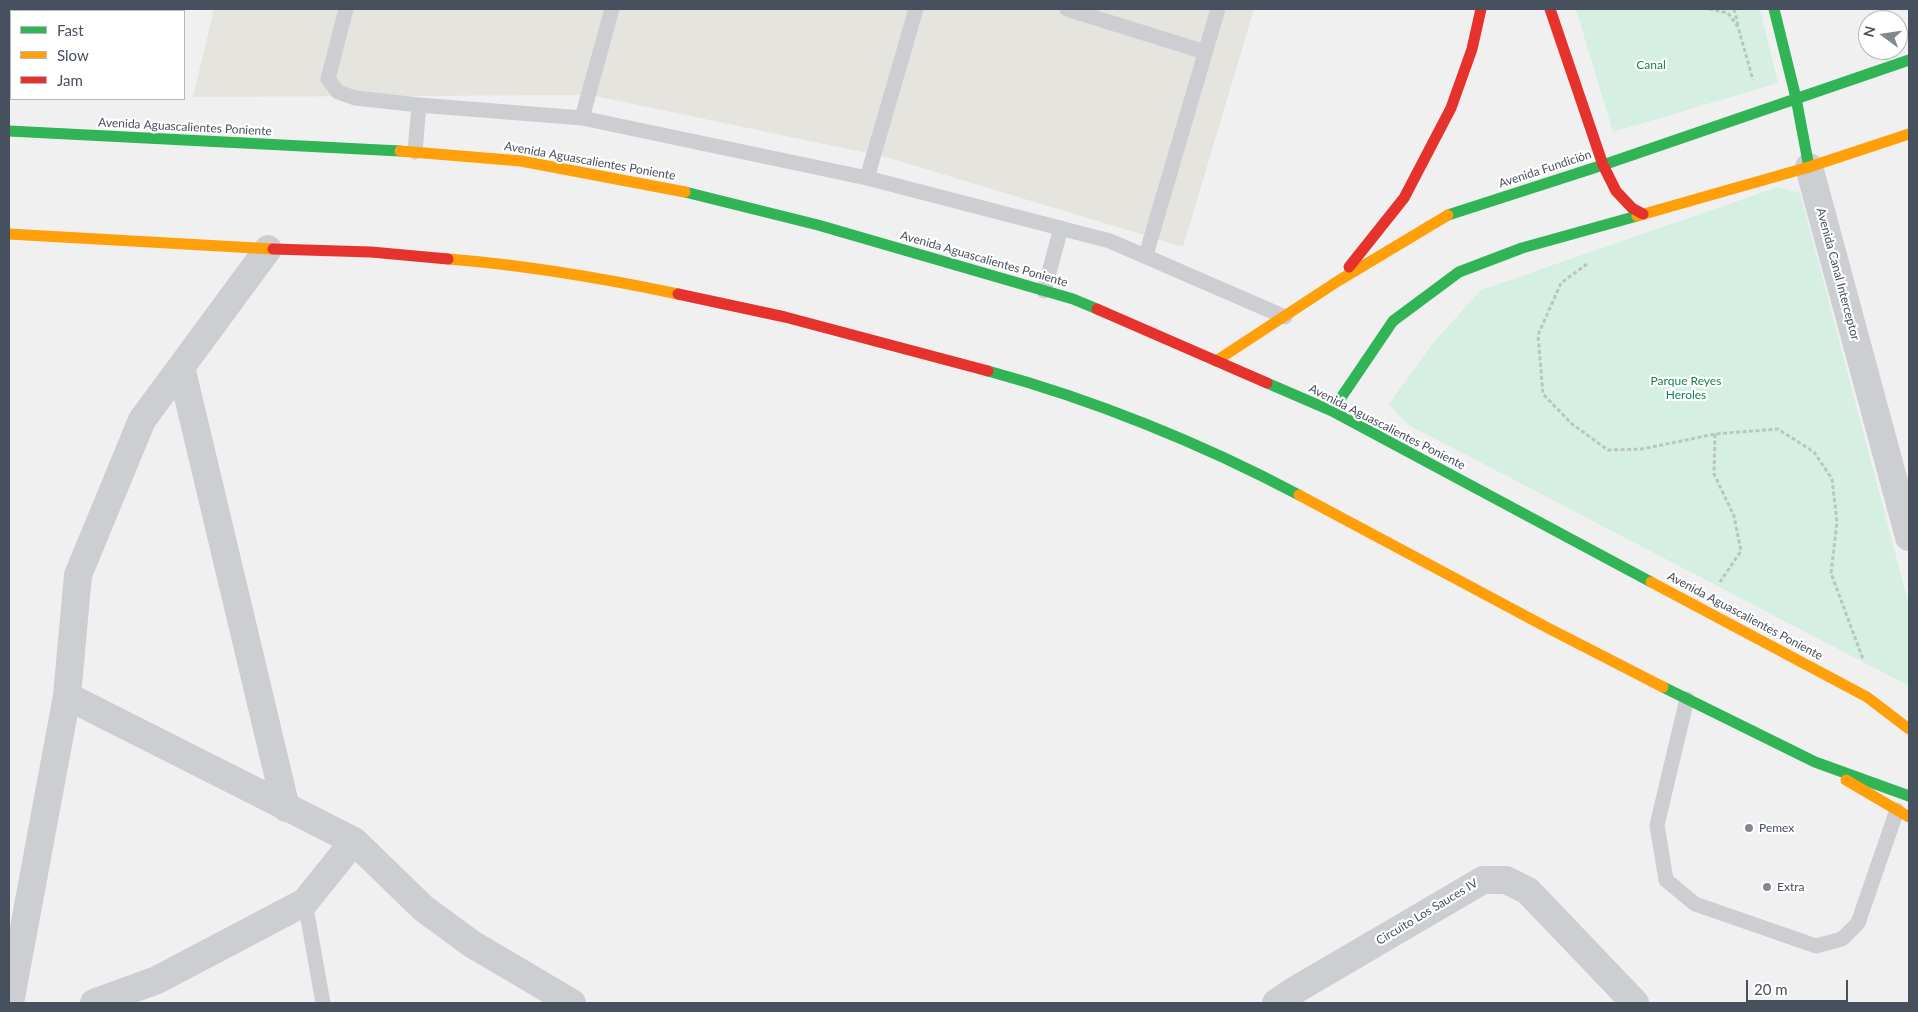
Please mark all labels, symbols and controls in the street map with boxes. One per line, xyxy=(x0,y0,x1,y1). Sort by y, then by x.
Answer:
legend xyxy=(10,10,185,100)
north arrow xyxy=(1858,10,1908,60)
text: Fast xyxy=(57,21,84,39)
text: N xyxy=(1859,24,1878,39)
text: Slow xyxy=(57,46,89,64)
park label: Canal xyxy=(1636,58,1666,72)
text: Jam xyxy=(57,71,83,89)
street label: Avenida Aguascalientes Poniente xyxy=(98,115,272,139)
street label: Avenida Aguascalientes Poniente xyxy=(503,139,677,183)
street label: Avenida Fundición xyxy=(1497,147,1593,191)
street label: Avenida Canal Interceptor xyxy=(1813,206,1863,342)
street label: Avenida Aguascalientes Poniente xyxy=(899,228,1069,290)
park label: Parque Reyes Heroles xyxy=(1651,374,1721,402)
street label: Avenida Aguascalientes Poniente xyxy=(1306,381,1468,473)
street label: Avenida Aguascalientes Poniente xyxy=(1665,569,1825,663)
place label: Pemex xyxy=(1759,821,1794,835)
marker: Pemex xyxy=(1743,822,1755,834)
street label: Circuito Los Sauces IV xyxy=(1374,876,1480,948)
place label: Extra xyxy=(1777,880,1804,894)
marker: Extra xyxy=(1761,881,1773,893)
scale bar xyxy=(1748,970,1850,1002)
text: 20 m xyxy=(1754,980,1788,998)

